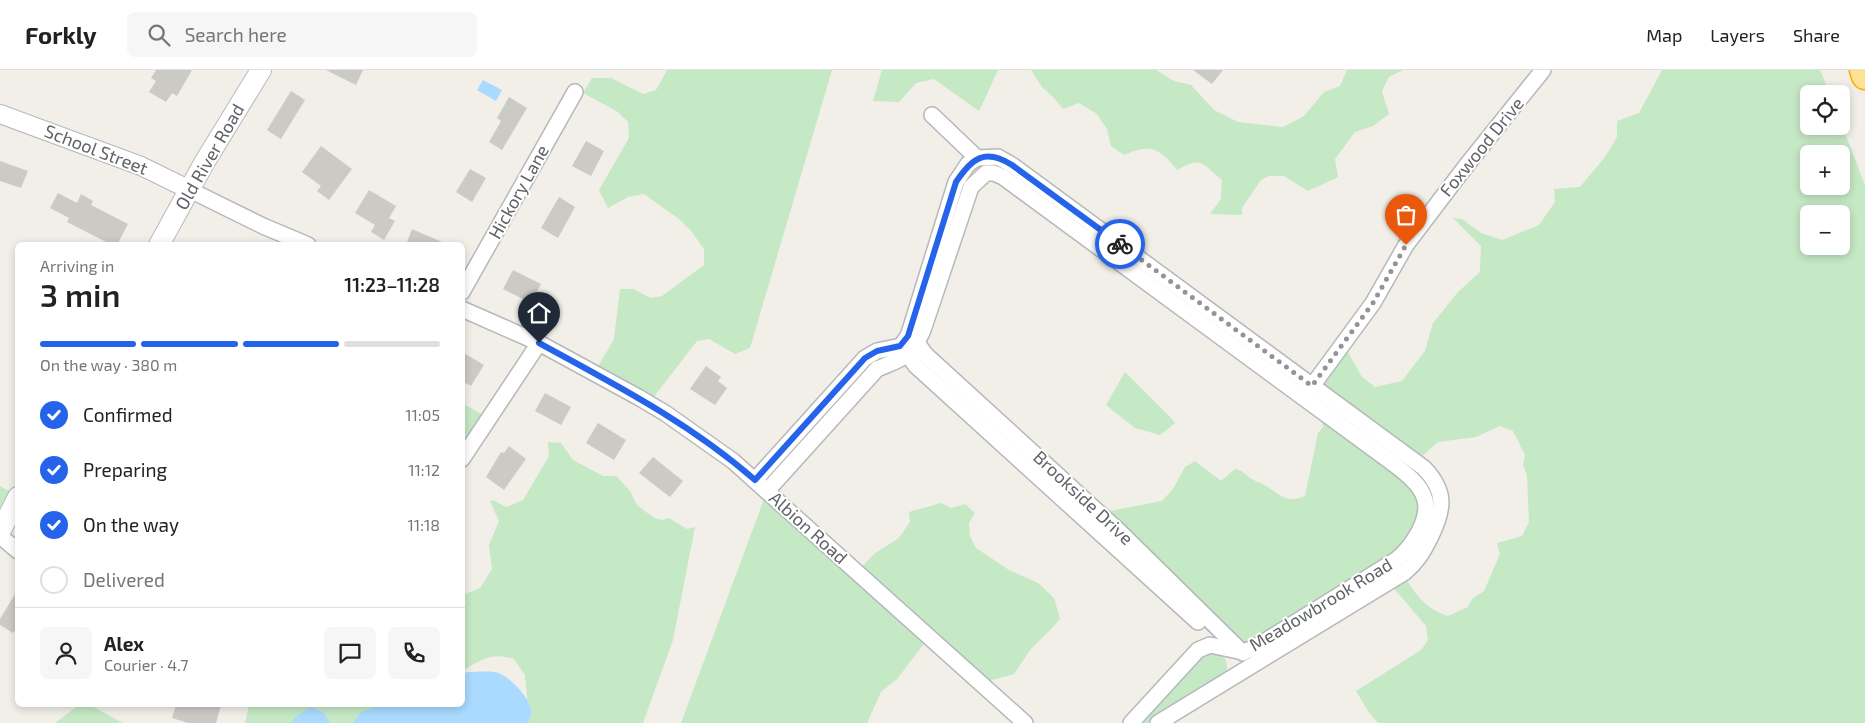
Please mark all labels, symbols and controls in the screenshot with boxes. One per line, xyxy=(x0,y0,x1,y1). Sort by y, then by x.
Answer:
search box xyxy=(127,12,477,57)
text: Forkly xyxy=(25,20,97,49)
icon: search xyxy=(145,21,173,49)
text: Search here xyxy=(185,23,287,46)
text: Map xyxy=(1646,24,1682,46)
text: Layers xyxy=(1710,24,1765,46)
text: Share xyxy=(1793,24,1840,46)
map controls xyxy=(1800,85,1850,255)
button: locate xyxy=(1800,85,1850,135)
street label: Foxwood Drive xyxy=(1435,92,1528,200)
street label: Old River Road xyxy=(170,100,248,213)
street label: School Street xyxy=(42,119,151,179)
street label: Hickory Lane xyxy=(483,141,553,242)
button: + xyxy=(1800,145,1850,195)
pin xyxy=(1385,194,1427,245)
icon: bag xyxy=(1392,201,1420,229)
button: − xyxy=(1800,205,1850,255)
courier xyxy=(1095,219,1145,269)
icon: bike xyxy=(1106,230,1134,258)
text: Arriving in xyxy=(40,256,114,275)
text: 11:23–11:28 xyxy=(344,273,440,296)
text: 3 min xyxy=(40,275,121,313)
pin xyxy=(518,292,560,343)
icon: home xyxy=(525,299,553,327)
text: On the way · 380 m xyxy=(40,355,177,374)
icon: check xyxy=(40,401,68,429)
text: Confirmed xyxy=(83,403,173,426)
text: 11:05 xyxy=(405,405,440,424)
street label: Brookside Drive xyxy=(1029,446,1138,549)
icon: check xyxy=(40,456,68,484)
text: Preparing xyxy=(83,458,167,481)
text: 11:12 xyxy=(408,460,440,479)
street label: Albion Road xyxy=(765,486,852,568)
icon: check xyxy=(40,511,68,539)
text: On the way xyxy=(83,513,179,536)
text: 11:18 xyxy=(407,515,440,534)
street label: Meadowbrook Road xyxy=(1245,553,1396,655)
text: Delivered xyxy=(83,568,165,591)
button: person xyxy=(40,627,92,679)
button: chat xyxy=(324,627,376,679)
button: phone xyxy=(388,627,440,679)
text: Alex xyxy=(104,632,144,655)
text: Courier · 4.7 xyxy=(104,655,188,674)

